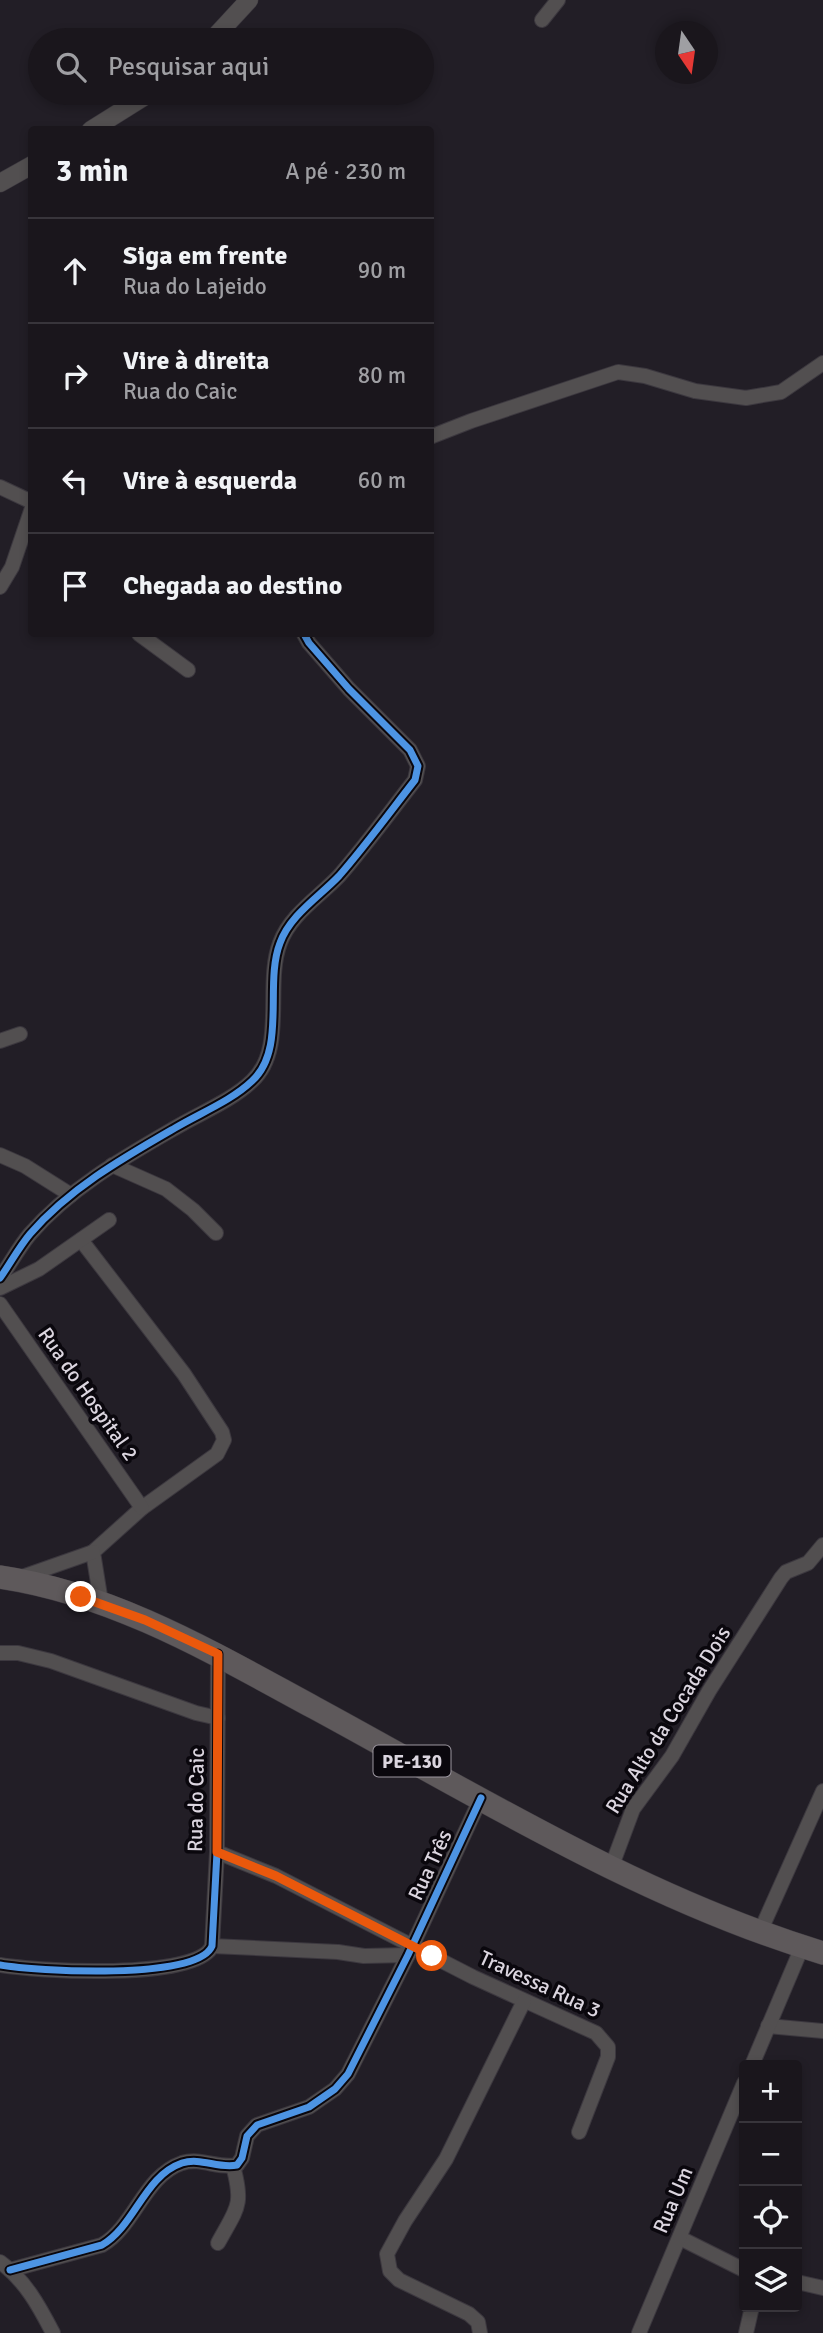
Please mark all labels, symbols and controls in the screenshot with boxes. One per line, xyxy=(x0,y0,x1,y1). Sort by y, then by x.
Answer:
north arrow xyxy=(655,21,718,84)
search box xyxy=(28,28,434,105)
icon: search xyxy=(52,48,90,86)
text: Pesquisar aqui xyxy=(108,51,269,83)
text: 3 min xyxy=(56,153,128,190)
text: A pé · 230 m xyxy=(285,157,406,186)
text: Siga em frente xyxy=(123,240,287,272)
icon: ahead xyxy=(56,252,94,290)
text: 90 m xyxy=(358,256,406,285)
text: Rua do Lajeido xyxy=(123,272,267,301)
text: Vire à direita xyxy=(123,345,269,377)
icon: right xyxy=(56,357,94,395)
text: 80 m xyxy=(358,361,406,390)
text: Rua do Caic xyxy=(123,377,237,406)
icon: left xyxy=(56,462,94,500)
text: Vire à esquerda xyxy=(123,465,297,497)
text: 60 m xyxy=(358,466,406,495)
icon: arrive xyxy=(56,567,94,605)
text: Chegada ao destino xyxy=(123,570,342,602)
street label: Rua do Hospital 2 xyxy=(32,1322,144,1466)
route end xyxy=(65,1581,96,1612)
street label: Rua Alto da Cocada Dois xyxy=(600,1621,736,1819)
road number: PE-130 xyxy=(374,1746,450,1777)
street label: Rua do Caic xyxy=(182,1747,210,1852)
street label: Rua Três xyxy=(402,1825,458,1905)
route start xyxy=(416,1940,447,1971)
street label: Travessa Rua 3 xyxy=(475,1945,605,2023)
map controls xyxy=(739,2060,802,2312)
button: + xyxy=(739,2060,802,2123)
button: − xyxy=(739,2123,802,2186)
street label: Rua Um xyxy=(647,2163,699,2237)
button: locate xyxy=(739,2186,802,2249)
button: layers xyxy=(739,2249,802,2312)

